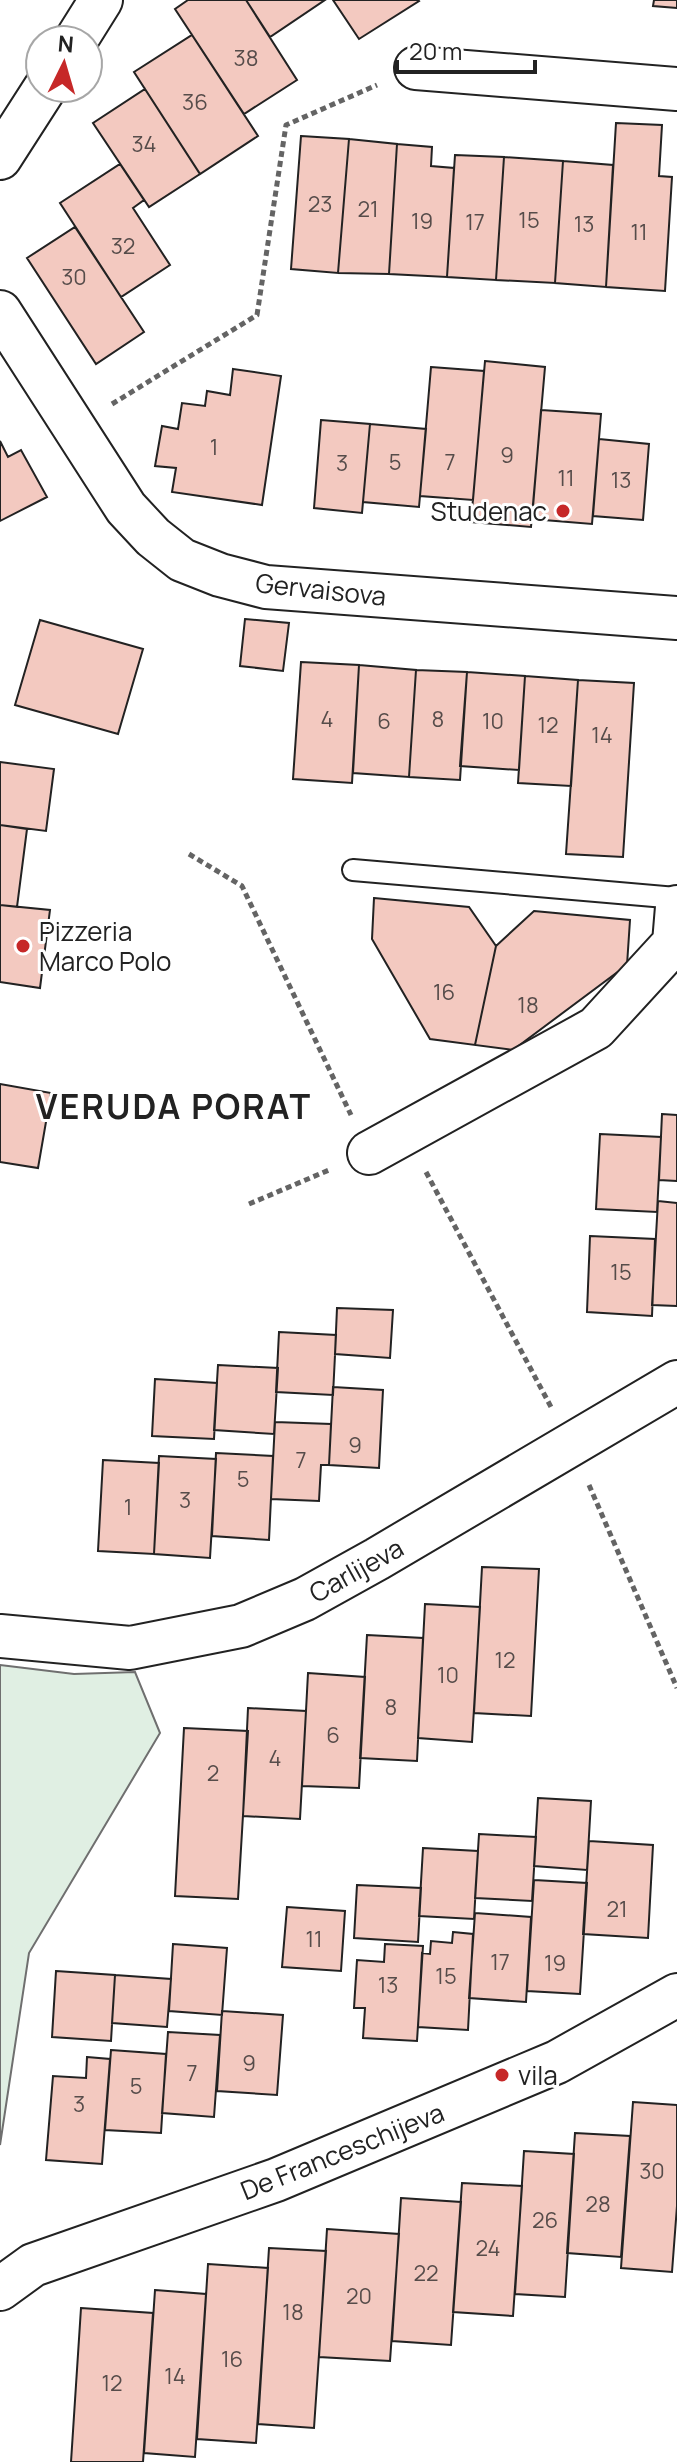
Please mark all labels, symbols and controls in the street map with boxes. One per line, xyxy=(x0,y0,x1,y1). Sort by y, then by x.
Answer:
north arrow xyxy=(24,24,104,104)
scale bar xyxy=(397,24,535,74)
text: N xyxy=(57,28,75,60)
text: 20 m xyxy=(409,34,462,67)
house number: 38 xyxy=(234,43,258,73)
house number: 36 xyxy=(182,87,208,117)
house number: 34 xyxy=(131,129,157,159)
house number: 23 xyxy=(308,189,332,219)
house number: 21 xyxy=(357,194,379,224)
house number: 15 xyxy=(518,205,540,235)
house number: 19 xyxy=(411,206,433,236)
house number: 17 xyxy=(465,207,485,237)
house number: 13 xyxy=(574,209,594,239)
house number: 11 xyxy=(630,217,648,247)
house number: 32 xyxy=(111,231,135,261)
house number: 30 xyxy=(61,262,87,292)
house number: 1 xyxy=(210,432,218,462)
house number: 9 xyxy=(500,440,514,470)
house number: 5 xyxy=(389,447,401,477)
house number: 7 xyxy=(444,447,456,477)
house number: 3 xyxy=(336,448,348,478)
house number: 11 xyxy=(557,463,575,493)
house number: 13 xyxy=(611,465,631,495)
place label: Studenac xyxy=(431,493,547,529)
marker: Studenac xyxy=(554,502,572,520)
street label: Gervaisova xyxy=(254,564,388,614)
house number: 4 xyxy=(321,704,333,734)
house number: 8 xyxy=(432,704,444,734)
house number: 6 xyxy=(377,706,391,736)
house number: 10 xyxy=(482,706,504,736)
house number: 12 xyxy=(537,710,559,740)
house number: 14 xyxy=(591,720,613,750)
place label: Pizzeria Marco Polo xyxy=(39,913,171,979)
marker: Pizzeria Marco Polo xyxy=(14,937,32,955)
house number: 16 xyxy=(433,977,455,1007)
house number: 18 xyxy=(517,990,539,1020)
district label: VERUDA PORAT xyxy=(36,1083,312,1129)
house number: 15 xyxy=(610,1257,632,1287)
house number: 9 xyxy=(348,1430,362,1460)
house number: 7 xyxy=(295,1445,307,1475)
house number: 5 xyxy=(237,1464,249,1494)
house number: 3 xyxy=(179,1485,191,1515)
house number: 1 xyxy=(124,1492,132,1522)
street label: Carlijeva xyxy=(302,1529,410,1611)
house number: 12 xyxy=(494,1645,516,1675)
house number: 10 xyxy=(437,1660,459,1690)
house number: 8 xyxy=(385,1692,397,1722)
house number: 6 xyxy=(326,1720,340,1750)
house number: 4 xyxy=(269,1743,281,1773)
house number: 2 xyxy=(207,1758,219,1788)
house number: 21 xyxy=(606,1894,628,1924)
house number: 11 xyxy=(305,1924,323,1954)
house number: 17 xyxy=(490,1947,510,1977)
house number: 19 xyxy=(544,1948,566,1978)
house number: 15 xyxy=(435,1961,457,1991)
house number: 13 xyxy=(378,1970,398,2000)
house number: 9 xyxy=(242,2048,256,2078)
place label: vila xyxy=(518,2057,558,2093)
house number: 7 xyxy=(186,2058,198,2088)
marker: vila xyxy=(493,2066,511,2084)
house number: 5 xyxy=(130,2071,142,2101)
house number: 3 xyxy=(73,2089,85,2119)
street label: De Franceschijeva xyxy=(235,2094,449,2208)
house number: 30 xyxy=(639,2156,665,2186)
house number: 28 xyxy=(585,2189,611,2219)
house number: 26 xyxy=(532,2205,558,2235)
house number: 24 xyxy=(475,2233,501,2263)
house number: 22 xyxy=(413,2258,439,2288)
house number: 20 xyxy=(346,2281,372,2311)
house number: 18 xyxy=(282,2297,304,2327)
house number: 16 xyxy=(221,2344,243,2374)
house number: 14 xyxy=(164,2361,186,2391)
house number: 12 xyxy=(101,2368,123,2398)

